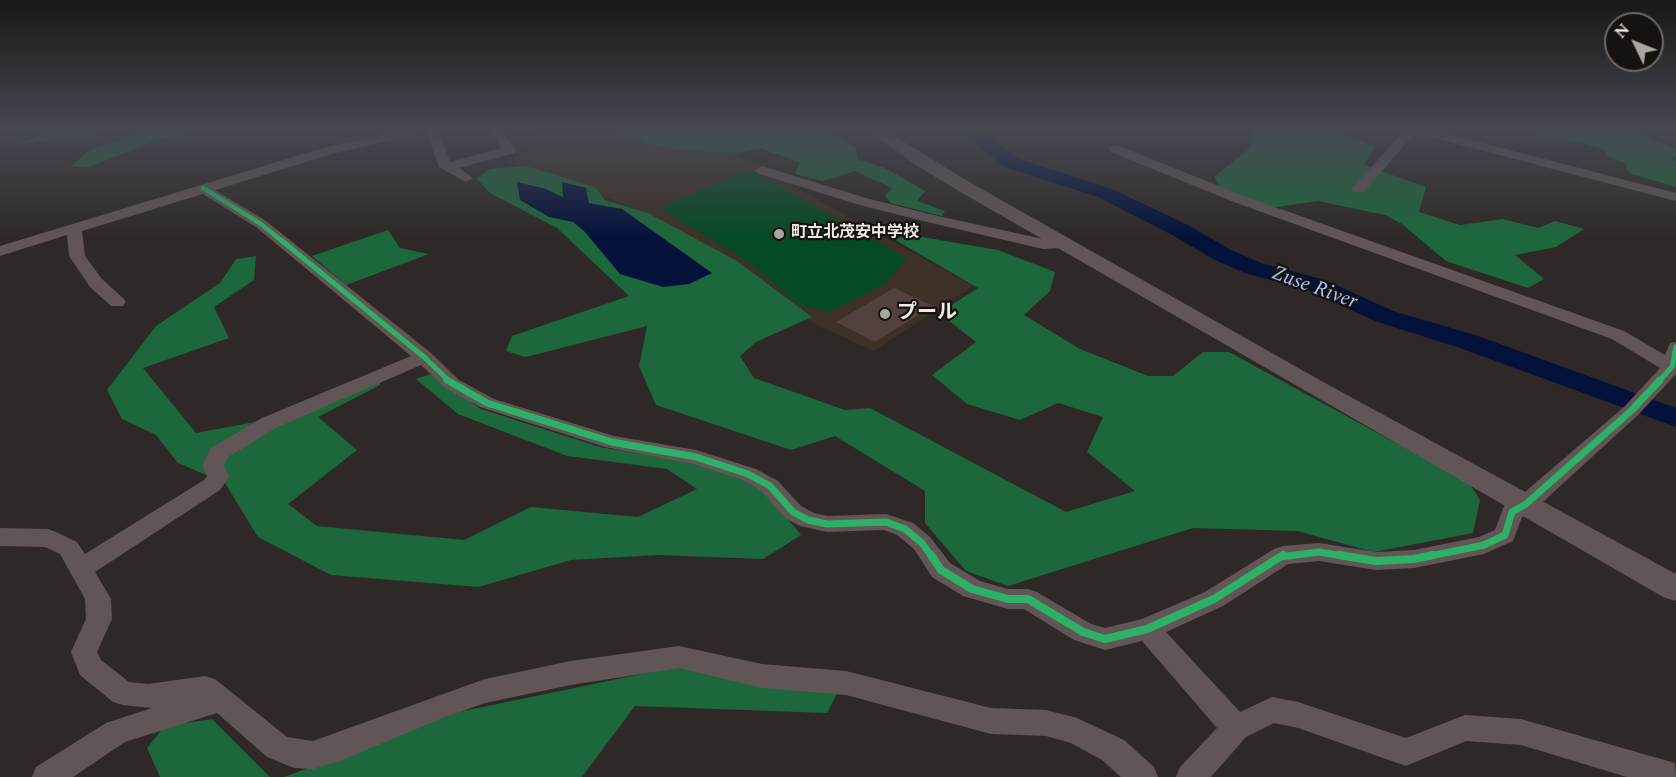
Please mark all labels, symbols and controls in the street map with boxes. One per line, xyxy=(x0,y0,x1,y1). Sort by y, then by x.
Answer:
north arrow xyxy=(1604,12,1664,72)
text: N xyxy=(1609,18,1636,44)
place label: 町立北茂安中学校 xyxy=(791,224,919,244)
marker: 町立北茂安中学校 xyxy=(772,227,786,241)
water label: Zuse River xyxy=(1268,262,1360,316)
place label: プール xyxy=(897,302,957,326)
marker: プール xyxy=(878,307,892,321)

